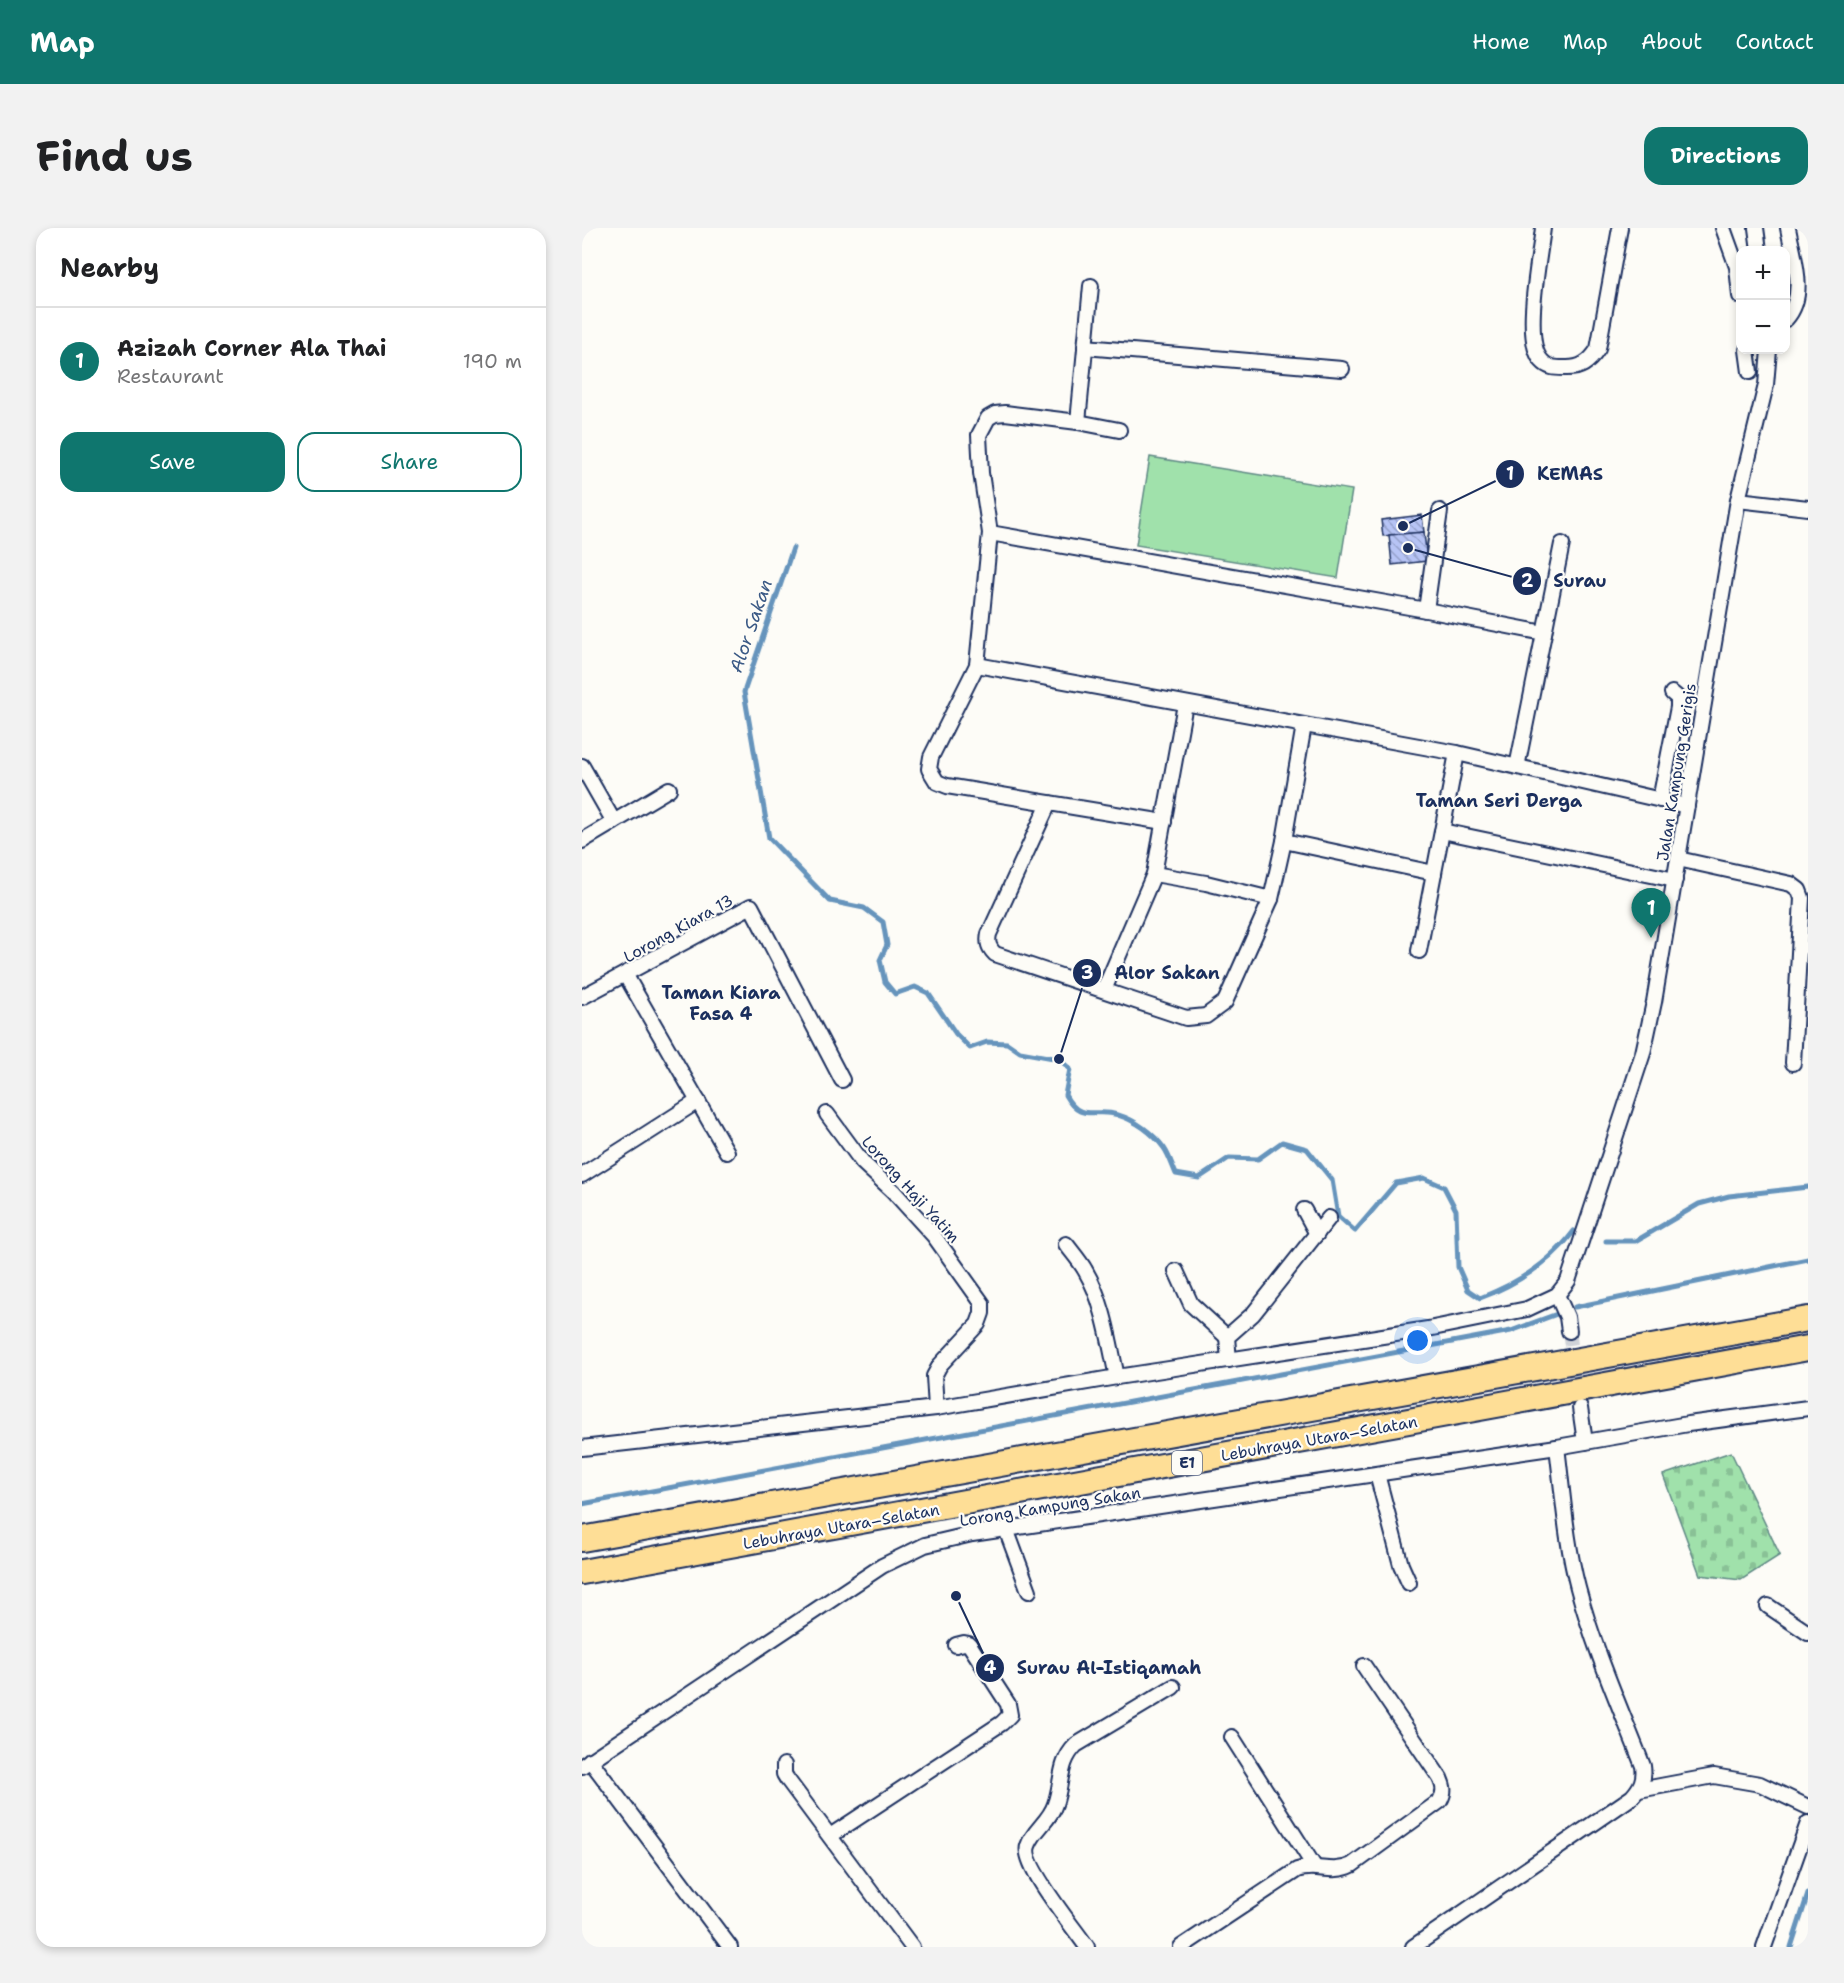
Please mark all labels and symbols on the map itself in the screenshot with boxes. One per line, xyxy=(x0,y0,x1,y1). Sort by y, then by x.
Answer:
callout: KEMAS xyxy=(1495,456,1615,492)
text: 1 xyxy=(1506,462,1514,486)
text: KEMAS xyxy=(1537,462,1603,486)
callout: Surau xyxy=(1512,563,1619,599)
text: 2 xyxy=(1521,569,1534,593)
text: Surau xyxy=(1553,569,1607,593)
water label: Alor Sakan xyxy=(724,576,778,676)
street label: Jalan Kampung Gerigis xyxy=(1652,681,1701,863)
district label: Taman Seri Derga xyxy=(1416,789,1583,813)
pin: 1 xyxy=(1632,888,1670,938)
street label: Lorong Kiara 13 xyxy=(620,890,737,967)
callout: Alor Sakan xyxy=(1072,955,1231,991)
text: 3 xyxy=(1081,961,1093,985)
text: Alor Sakan xyxy=(1114,961,1220,985)
district label: Taman Kiara Fasa 4 xyxy=(661,981,781,1026)
street label: Lorong Haji Yatim xyxy=(857,1131,964,1247)
your location xyxy=(1403,1326,1432,1355)
street label: Lebuhraya Utara–Selatan xyxy=(1219,1411,1419,1466)
road number: E1 xyxy=(1172,1451,1202,1475)
street label: Lorong Kampung Sakan xyxy=(958,1482,1142,1531)
street label: Lebuhraya Utara–Selatan xyxy=(741,1499,941,1554)
callout: Surau Al-Istiqamah xyxy=(975,1650,1214,1686)
text: 4 xyxy=(984,1656,997,1680)
text: Surau Al-Istiqamah xyxy=(1017,1656,1201,1680)

